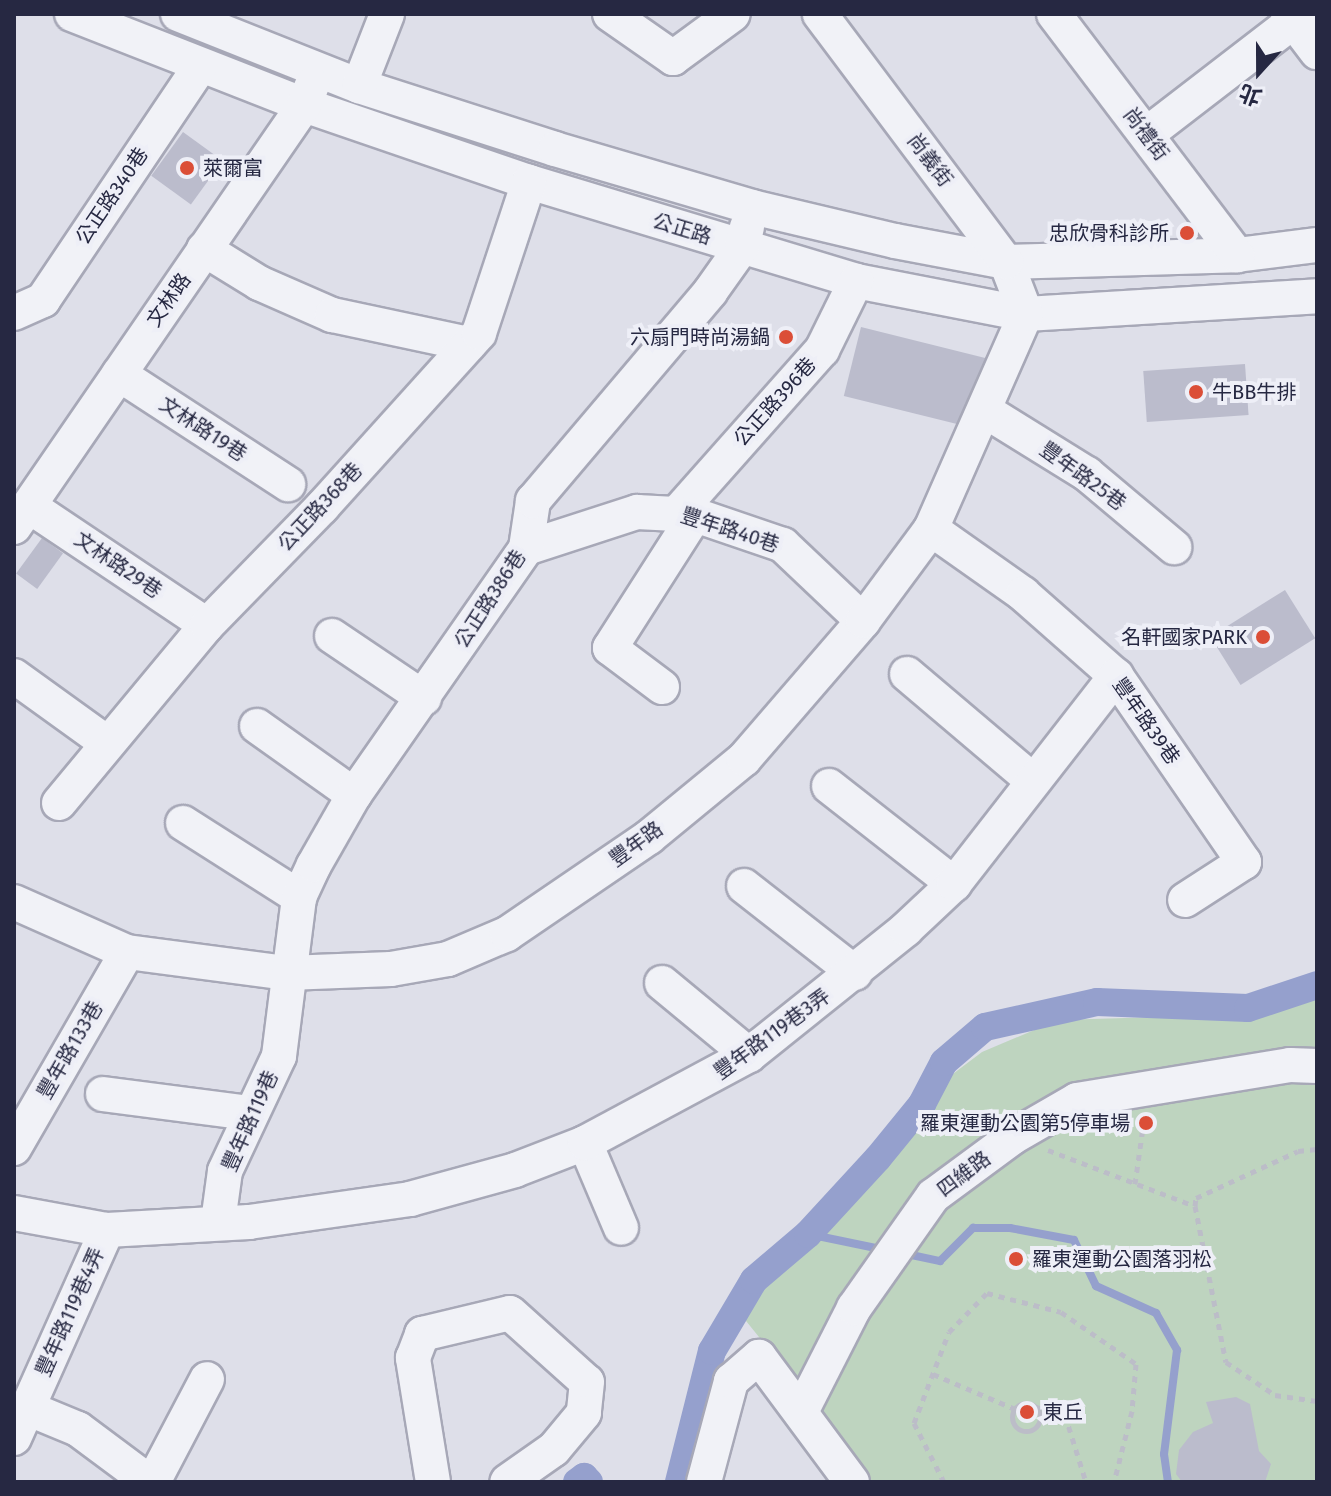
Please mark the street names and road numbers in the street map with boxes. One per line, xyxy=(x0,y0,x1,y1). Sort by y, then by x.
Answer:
street label: 尚禮街 xyxy=(1118,103,1174,165)
street label: 尚義街 xyxy=(902,129,958,191)
street label: 公正路340巷 xyxy=(71,143,153,249)
street label: 公正路 xyxy=(650,209,714,249)
street label: 文林路 xyxy=(142,269,196,331)
street label: 公正路396巷 xyxy=(729,353,821,451)
street label: 文林路19巷 xyxy=(155,392,251,466)
street label: 豐年路25巷 xyxy=(1036,437,1130,515)
street label: 公正路368巷 xyxy=(273,458,367,556)
street label: 豐年路40巷 xyxy=(678,503,782,557)
street label: 文林路29巷 xyxy=(70,527,166,603)
street label: 公正路386巷 xyxy=(450,546,530,652)
street label: 豐年路39巷 xyxy=(1107,673,1185,769)
street label: 豐年路 xyxy=(605,817,667,871)
street label: 豐年路119巷3弄 xyxy=(709,984,835,1084)
street label: 豐年路133巷 xyxy=(32,997,108,1103)
street label: 豐年路119巷 xyxy=(217,1067,283,1175)
street label: 四維路 xyxy=(933,1146,995,1202)
street label: 豐年路119巷4弄 xyxy=(31,1244,109,1380)

